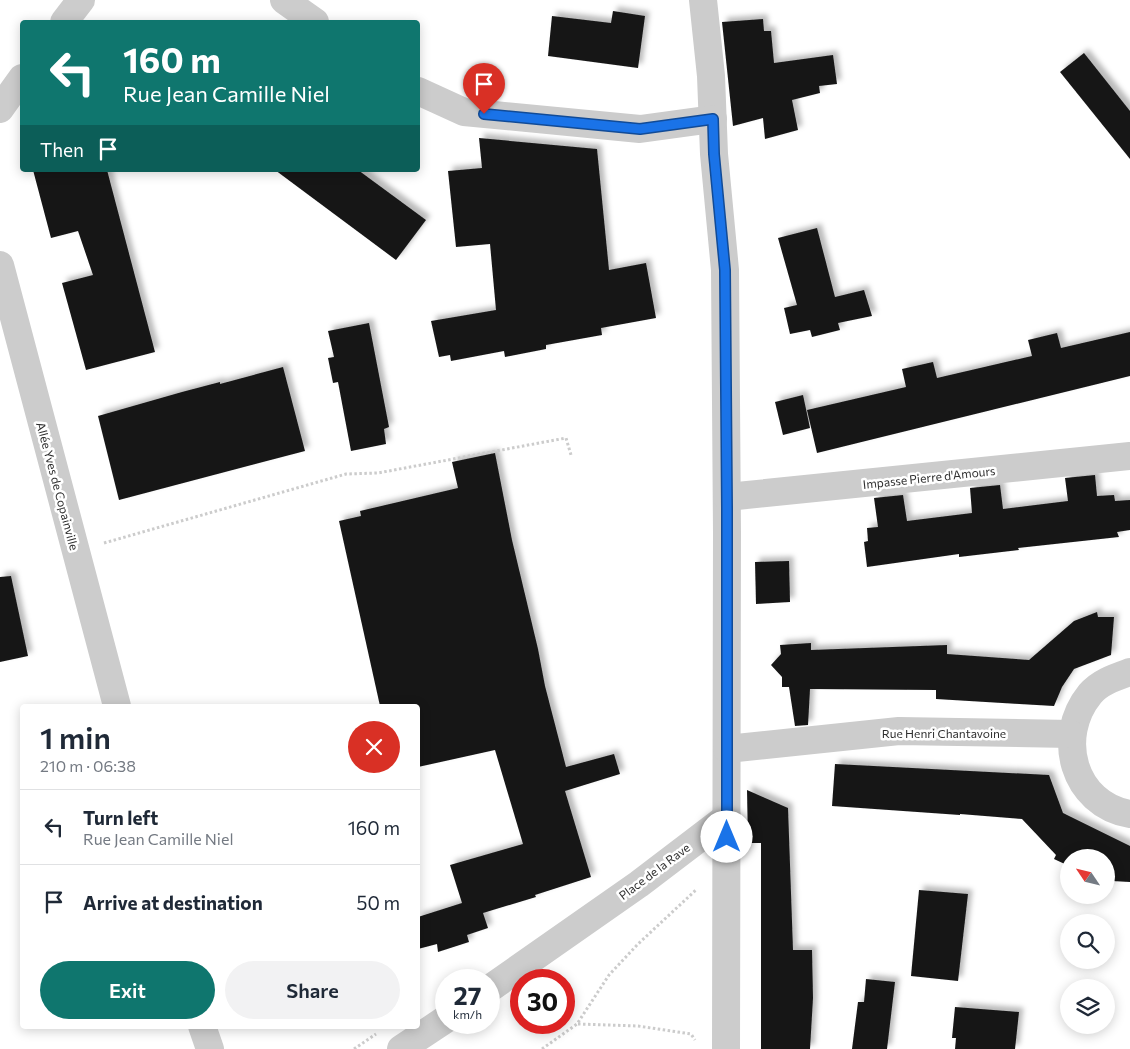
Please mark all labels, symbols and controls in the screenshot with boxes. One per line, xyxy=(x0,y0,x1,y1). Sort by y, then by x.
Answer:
text: 160 m xyxy=(123,37,221,80)
icon: left xyxy=(40,40,105,105)
pin xyxy=(463,63,505,114)
icon: arrive xyxy=(470,70,498,98)
text: Rue Jean Camille Niel xyxy=(123,80,330,107)
icon: arrive xyxy=(94,135,122,163)
text: Then xyxy=(40,138,84,161)
street label: Allée Yves de Copainville xyxy=(34,420,82,552)
street label: Impasse Pierre d'Amours xyxy=(862,463,996,491)
text: 1 min xyxy=(40,718,111,755)
button: close xyxy=(348,721,400,773)
street label: Rue Henri Chantavoine xyxy=(882,726,1006,740)
text: 210 m · 06:38 xyxy=(40,756,136,775)
text: Turn left xyxy=(83,806,158,829)
position arrow xyxy=(700,810,752,862)
icon: left xyxy=(40,813,68,841)
text: 160 m xyxy=(348,816,400,839)
text: Rue Jean Camille Niel xyxy=(83,829,233,848)
street label: Place de la Rave xyxy=(616,840,692,902)
north arrow xyxy=(1060,849,1115,904)
map controls xyxy=(1060,849,1115,1034)
icon: arrive xyxy=(40,888,68,916)
text: Arrive at destination xyxy=(83,891,263,914)
text: 50 m xyxy=(356,891,400,914)
button: search xyxy=(1060,914,1115,969)
button: Exit xyxy=(40,961,215,1019)
button: Share xyxy=(225,961,400,1019)
speed limit sign: 30 xyxy=(510,969,575,1034)
button: layers xyxy=(1060,979,1115,1034)
text: 27 xyxy=(454,980,481,1010)
text: km/h xyxy=(453,1007,482,1021)

